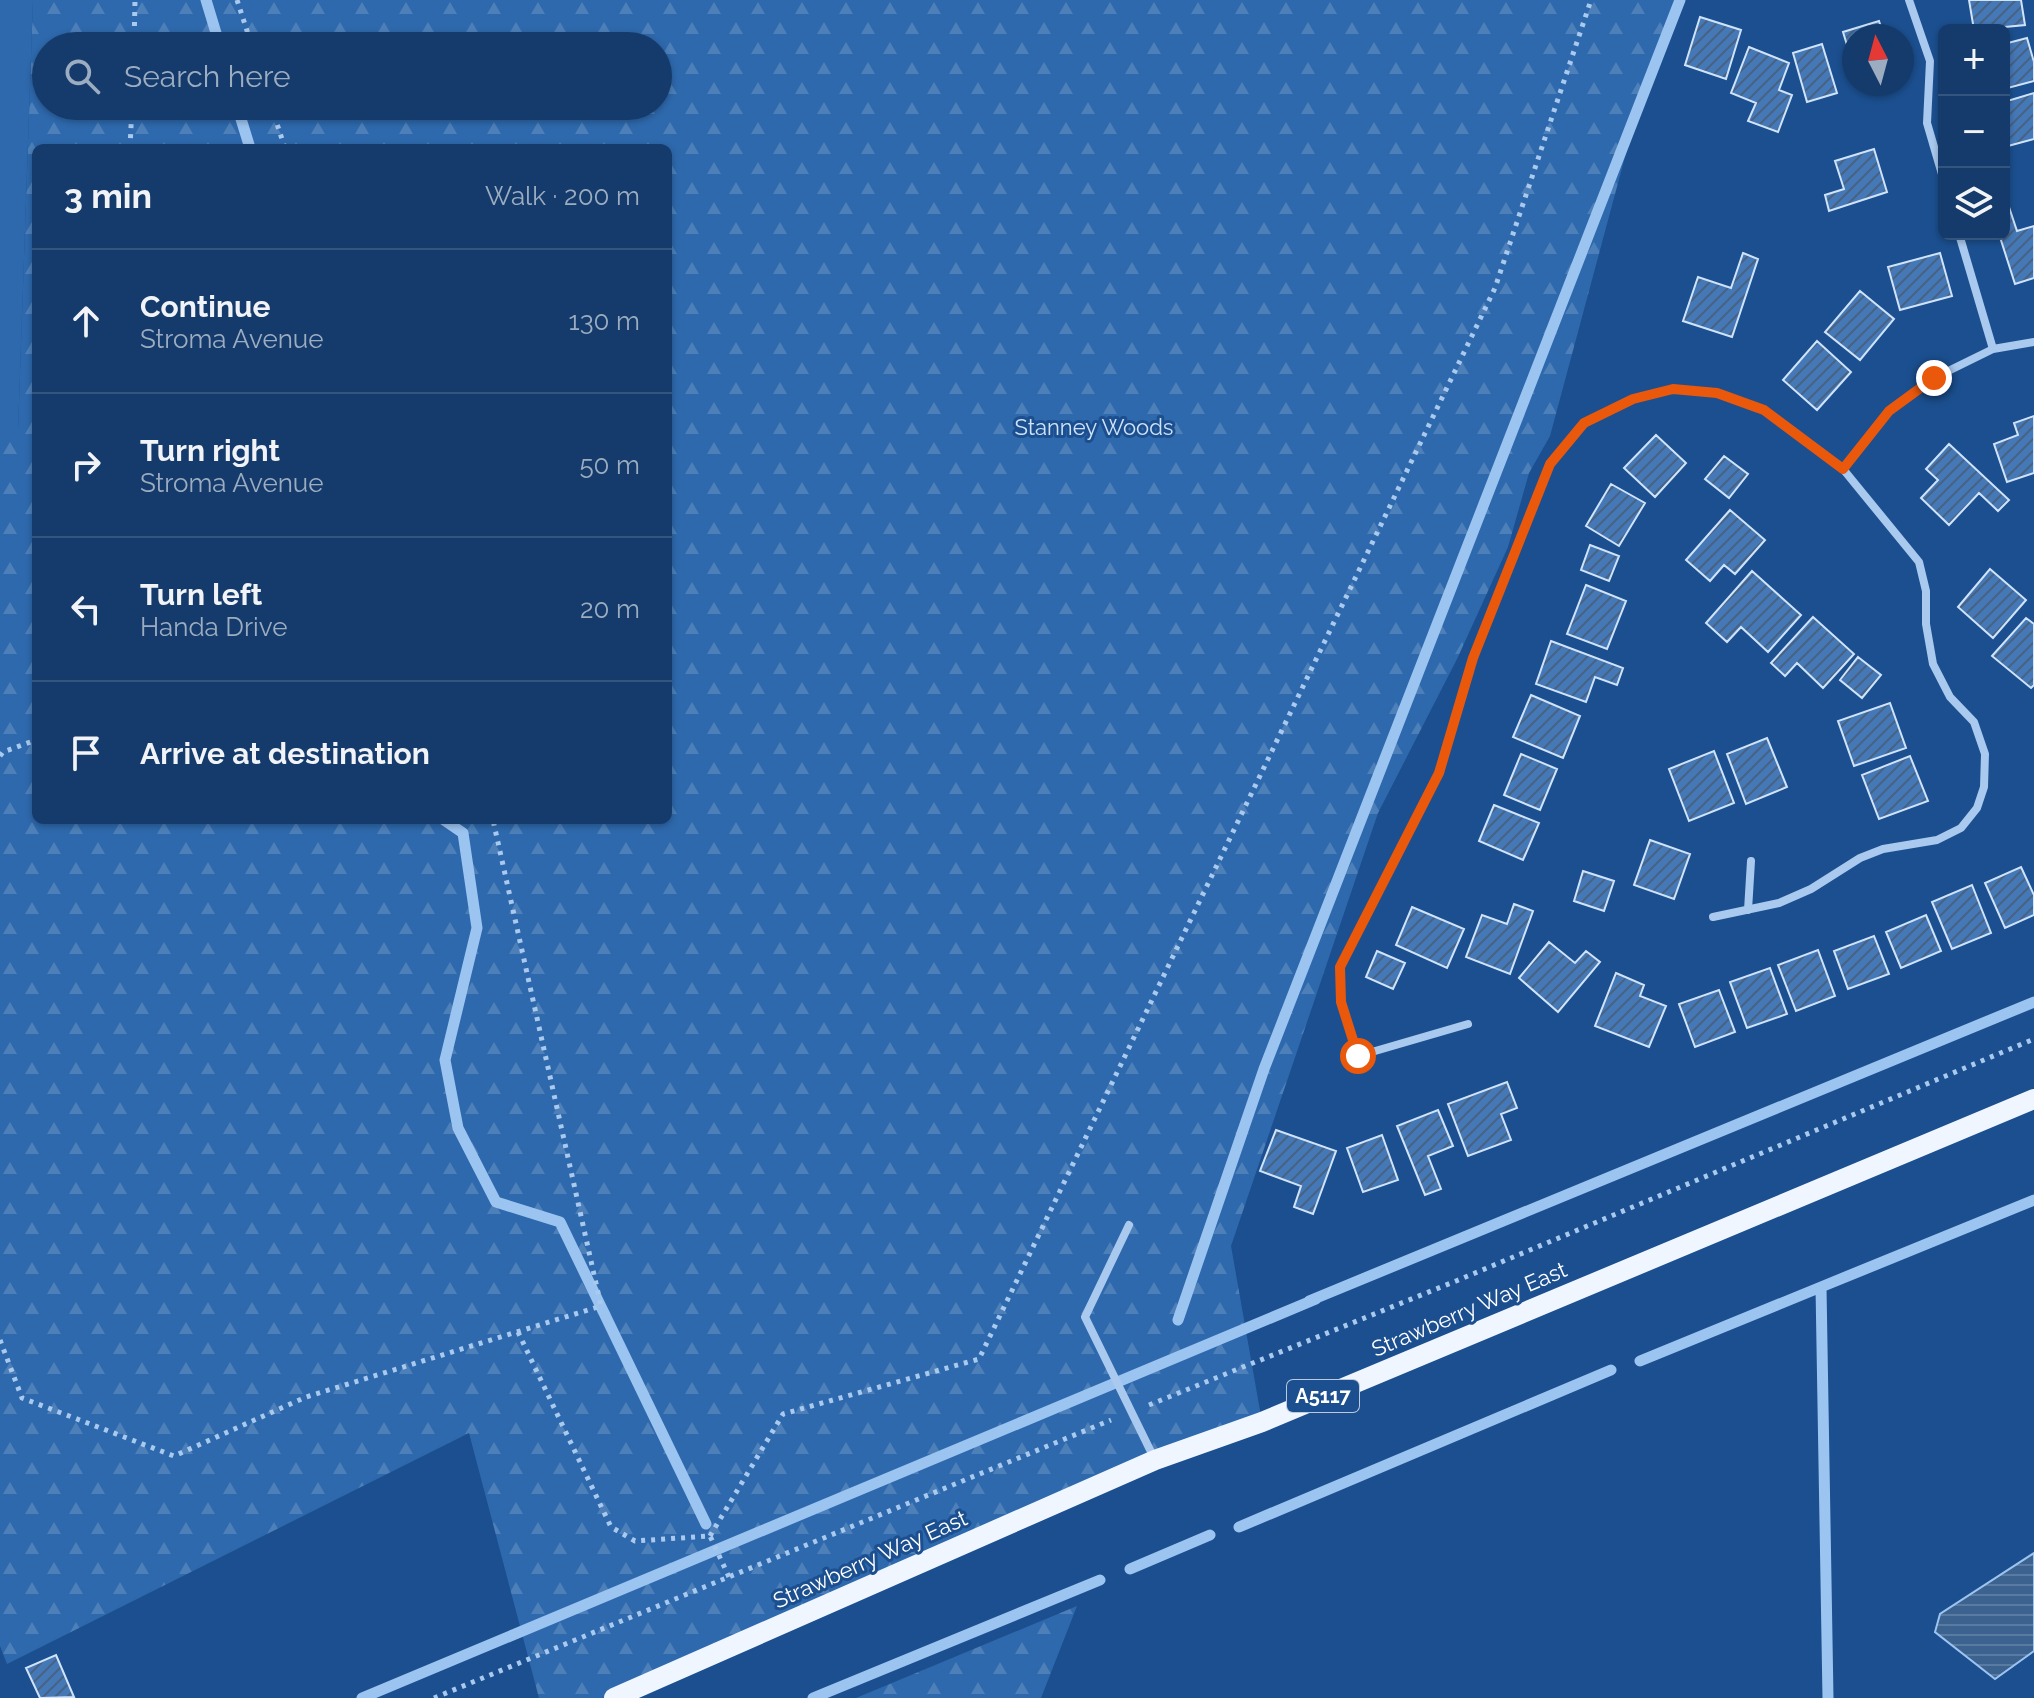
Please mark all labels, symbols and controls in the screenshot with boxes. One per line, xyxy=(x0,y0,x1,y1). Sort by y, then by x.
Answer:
north arrow xyxy=(1842,24,1914,96)
map controls xyxy=(1938,24,2010,240)
button: + xyxy=(1938,24,2010,96)
search box xyxy=(32,32,672,120)
icon: search xyxy=(60,54,104,98)
text: Search here xyxy=(124,59,291,94)
button: − xyxy=(1938,96,2010,168)
button: layers xyxy=(1938,168,2010,240)
text: 3 min xyxy=(64,176,152,216)
text: Walk · 200 m xyxy=(485,181,640,211)
text: Continue xyxy=(140,289,271,324)
icon: ahead xyxy=(64,299,108,343)
text: 130 m xyxy=(569,306,640,336)
text: Stroma Avenue xyxy=(140,324,324,354)
route end xyxy=(1916,360,1952,396)
park label: Stanney Woods xyxy=(1015,414,1173,440)
text: Turn right xyxy=(140,433,280,468)
icon: right xyxy=(64,443,108,487)
text: 50 m xyxy=(579,450,640,480)
text: Stroma Avenue xyxy=(140,468,324,498)
text: Turn left xyxy=(140,577,262,612)
icon: left xyxy=(64,587,108,631)
text: 20 m xyxy=(580,594,640,624)
text: Handa Drive xyxy=(140,612,287,642)
icon: arrive xyxy=(64,731,108,775)
text: Arrive at destination xyxy=(140,736,430,771)
route start xyxy=(1340,1038,1376,1074)
street label: Strawberry Way East xyxy=(1367,1256,1571,1362)
road number: A5117 xyxy=(1287,1380,1359,1412)
street label: Strawberry Way East xyxy=(769,1504,972,1614)

